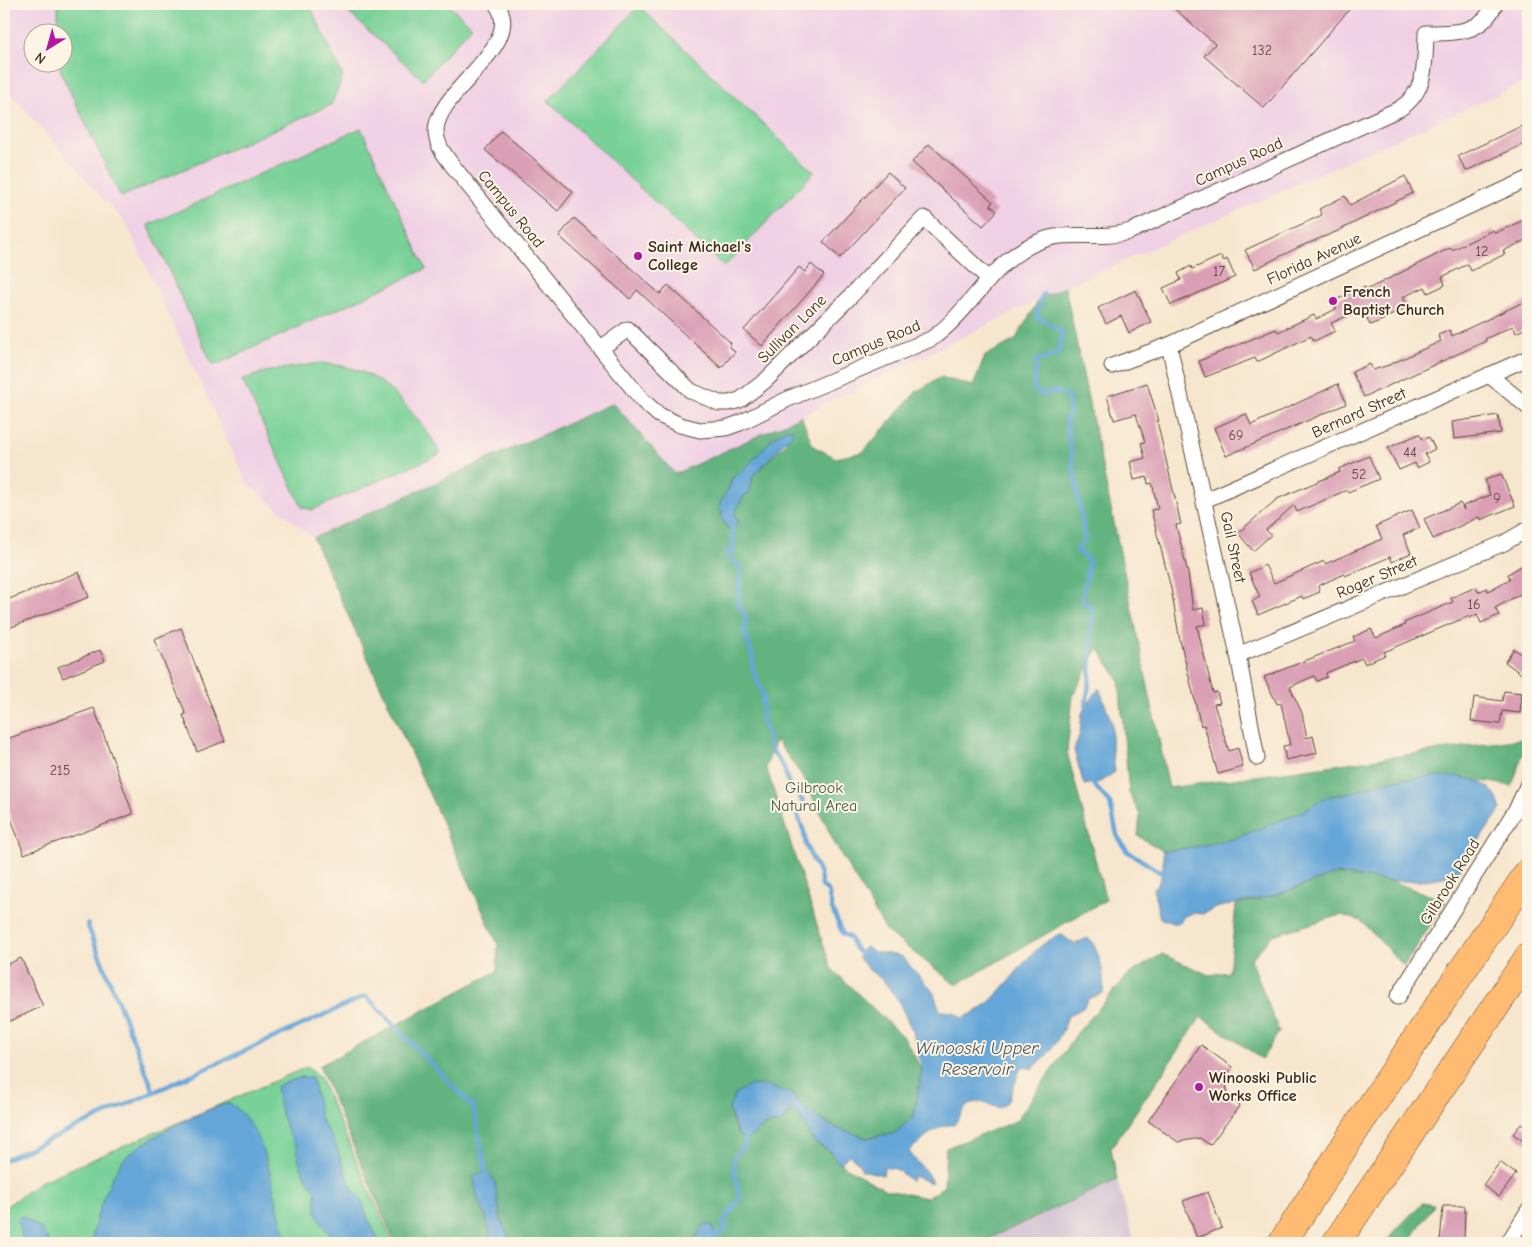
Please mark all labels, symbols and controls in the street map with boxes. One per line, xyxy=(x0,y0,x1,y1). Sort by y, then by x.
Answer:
north arrow xyxy=(22,22,72,72)
house number: 132 xyxy=(1252,42,1272,59)
text: N xyxy=(32,48,49,68)
street label: Campus Road xyxy=(1192,134,1286,190)
street label: Campus Road xyxy=(474,167,548,251)
street label: Florida Avenue xyxy=(1264,229,1364,289)
place label: Saint Michael's College xyxy=(648,238,751,274)
house number: 12 xyxy=(1476,243,1488,260)
marker: Saint Michael's College xyxy=(632,250,644,262)
house number: 17 xyxy=(1213,263,1225,280)
place label: French Baptist Church xyxy=(1343,283,1444,319)
street label: Sullivan Lane xyxy=(754,291,830,367)
marker: French Baptist Church xyxy=(1327,295,1339,307)
street label: Campus Road xyxy=(829,316,923,370)
street label: Bernard Street xyxy=(1309,384,1409,442)
house number: 69 xyxy=(1228,427,1244,444)
house number: 44 xyxy=(1403,444,1417,461)
house number: 52 xyxy=(1352,466,1366,483)
house number: 9 xyxy=(1493,490,1501,507)
street label: Gail Street xyxy=(1217,510,1249,585)
street label: Roger Street xyxy=(1334,552,1421,602)
house number: 16 xyxy=(1467,596,1481,613)
house number: 215 xyxy=(50,762,70,779)
park label: Gilbrook Natural Area xyxy=(771,779,857,815)
street label: Gilbrook Road xyxy=(1416,836,1484,928)
water label: Winooski Upper Reservoir xyxy=(916,1038,1039,1080)
place label: Winooski Public Works Office xyxy=(1209,1069,1317,1105)
marker: Winooski Public Works Office xyxy=(1193,1081,1205,1093)

